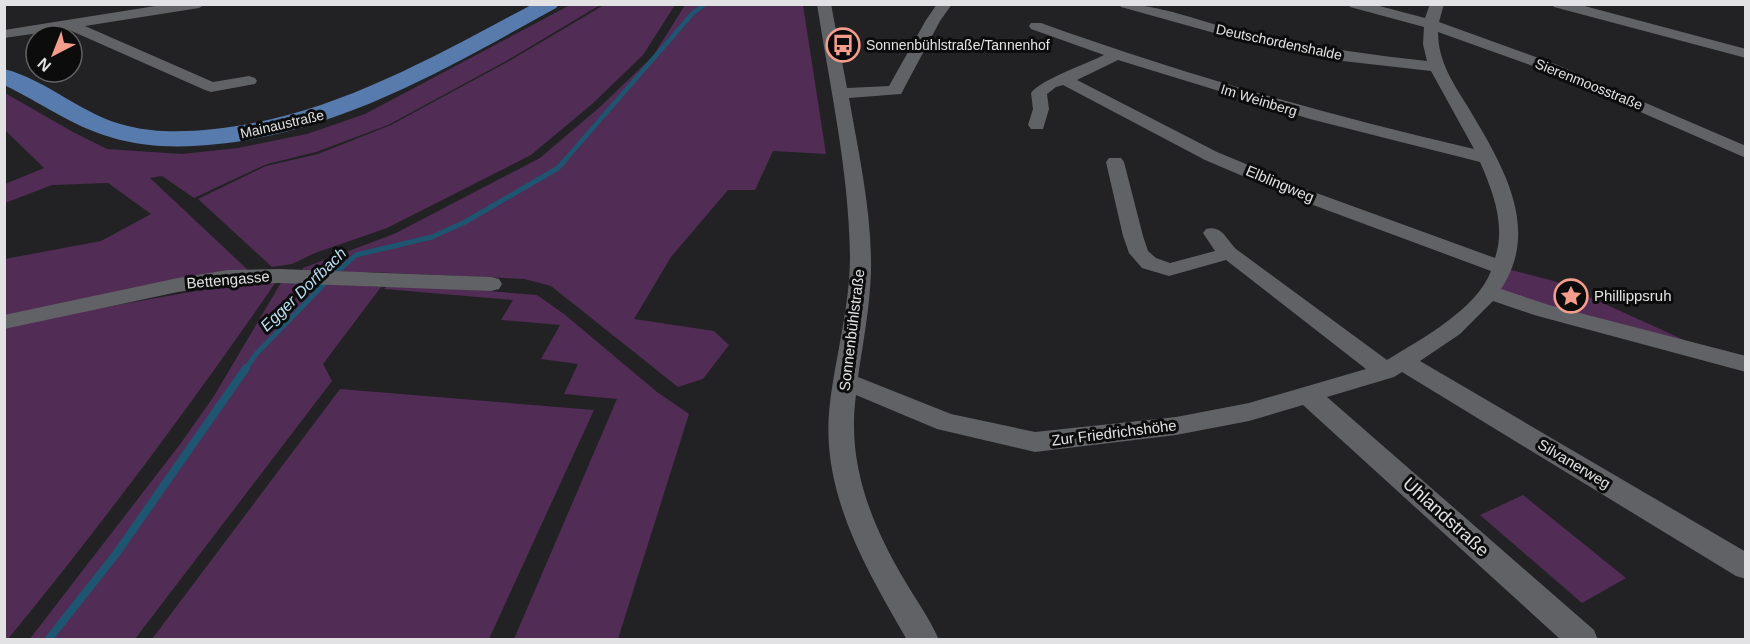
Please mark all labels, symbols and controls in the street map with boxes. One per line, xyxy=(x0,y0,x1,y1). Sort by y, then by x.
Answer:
street label: Deutschordenshalde xyxy=(1215,21,1344,63)
north arrow xyxy=(24,24,84,84)
bus stop icon: Sonnenbühlstraße/Tannenhof xyxy=(825,27,861,63)
place label: Sonnenbühlstraße/Tannenhof xyxy=(866,37,1050,53)
text: N xyxy=(34,55,54,75)
street label: Sierenmoosstraße xyxy=(1533,55,1645,113)
street label: Im Weinberg xyxy=(1219,81,1299,119)
street label: Mainaustraße xyxy=(239,107,326,141)
street label: Elblingweg xyxy=(1243,162,1317,206)
water label: Egger Dorfbach xyxy=(257,244,350,334)
street label: Bettengasse xyxy=(186,267,270,292)
street label: Sonnenbühlstraße xyxy=(836,268,867,392)
place icon: Phillippsruh xyxy=(1553,278,1589,314)
place label: Phillippsruh xyxy=(1594,287,1672,304)
street label: Zur Friedrichshöhe xyxy=(1050,416,1177,449)
street label: Silvanerweg xyxy=(1535,435,1614,492)
street label: Uhlandstraße xyxy=(1399,473,1493,561)

